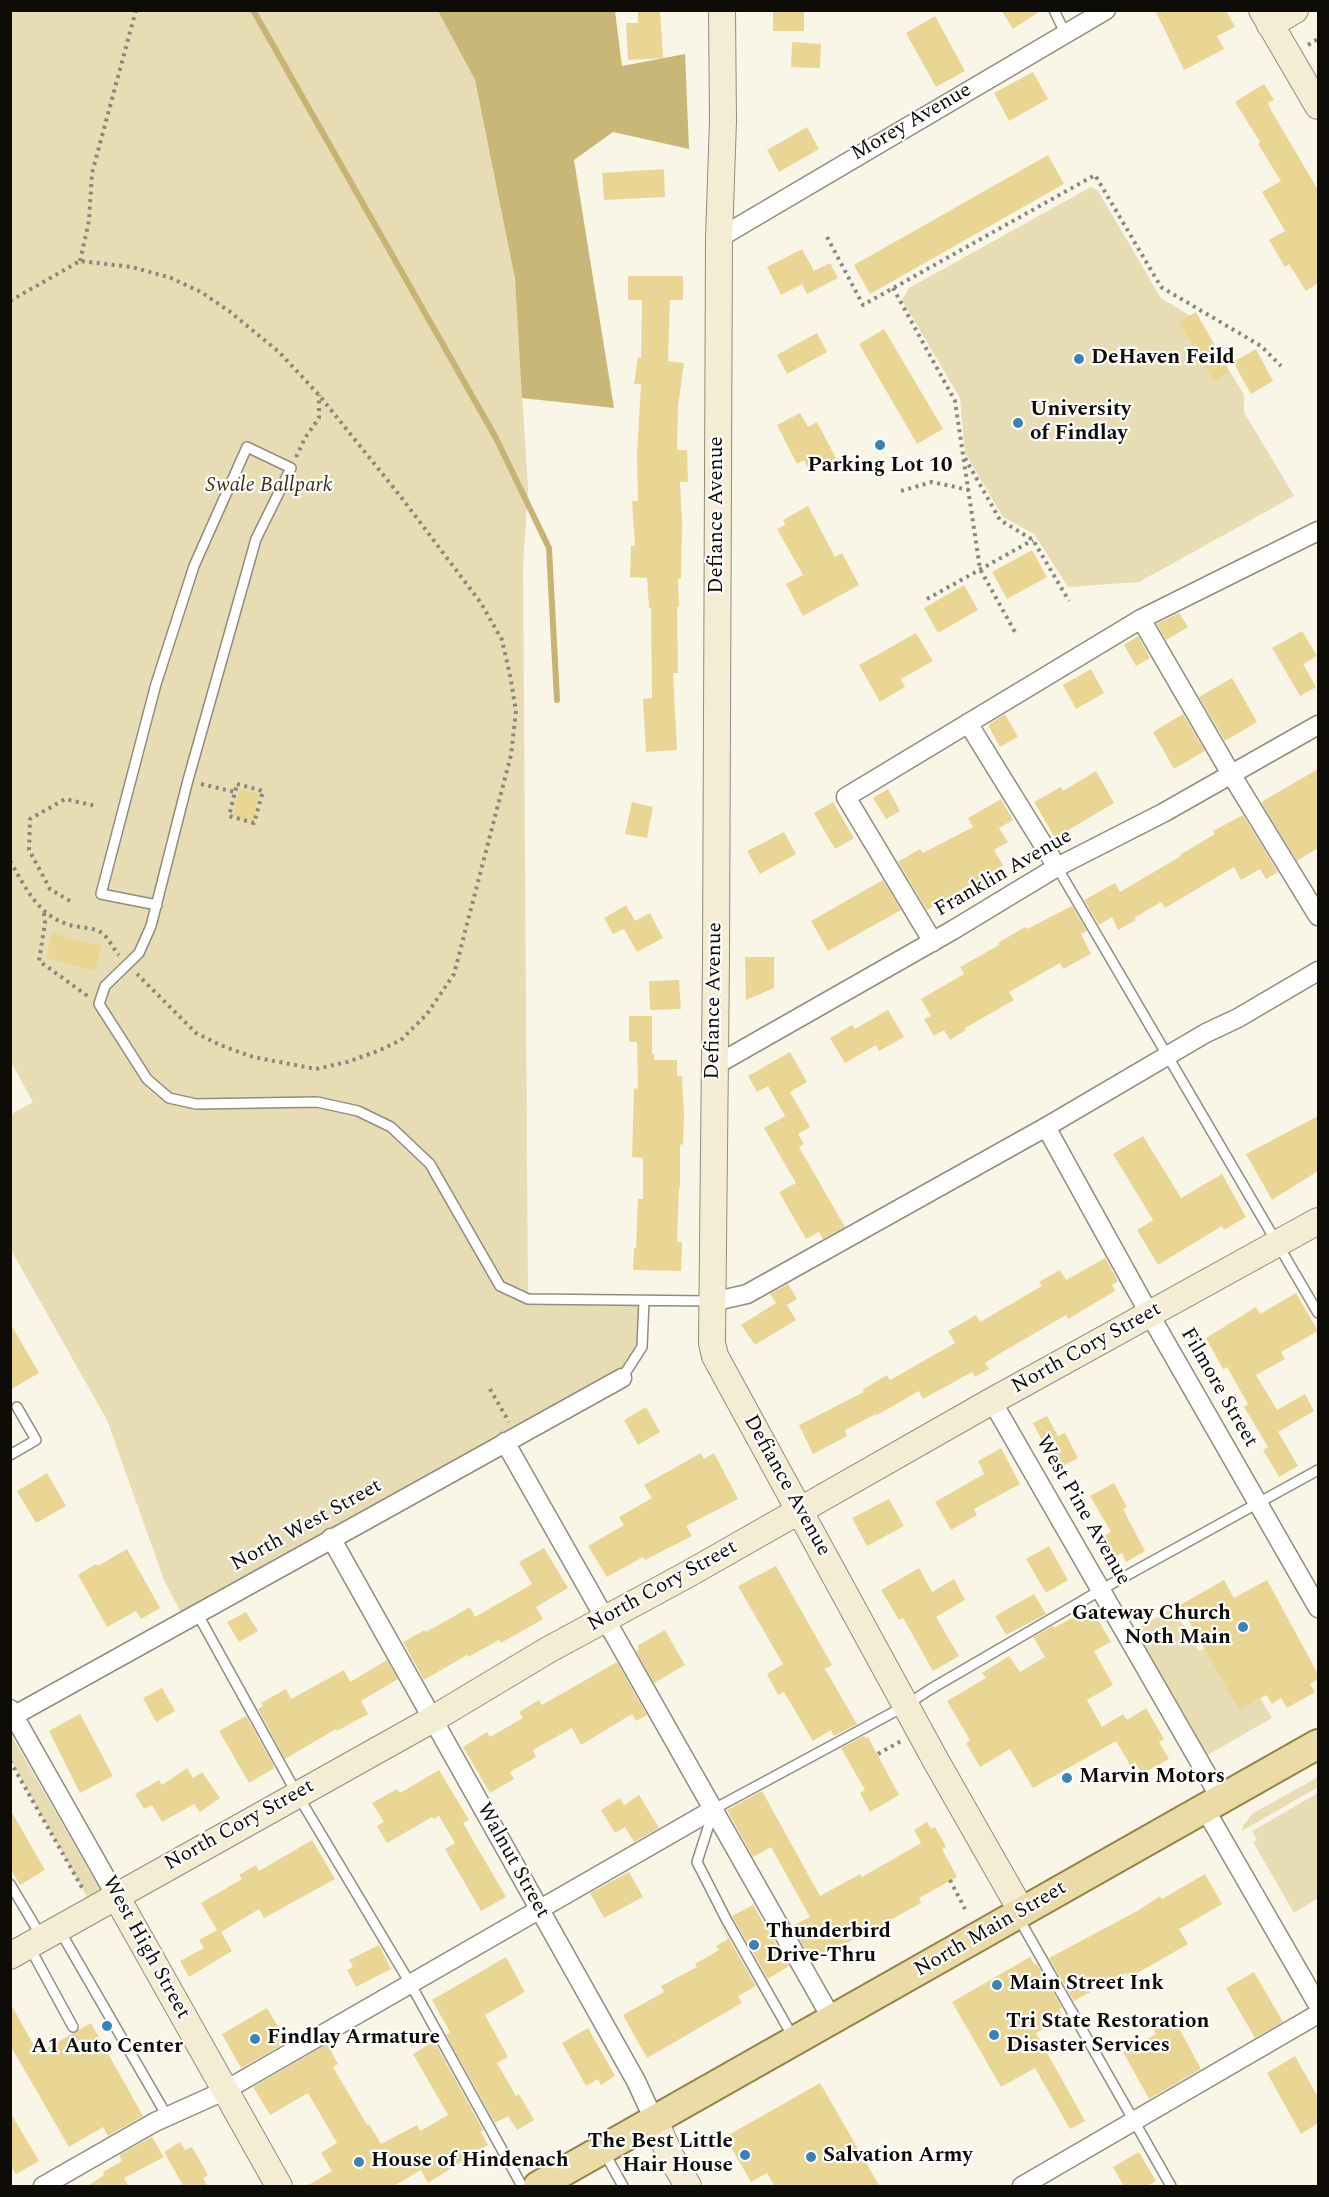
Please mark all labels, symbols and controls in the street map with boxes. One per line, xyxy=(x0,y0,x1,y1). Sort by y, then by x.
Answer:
street label: Morey Avenue xyxy=(847,78,977,168)
place label: DeHaven Feild xyxy=(1091,346,1235,372)
marker: DeHaven Feild xyxy=(1072,352,1086,366)
place label: University of Findlay xyxy=(1030,398,1131,448)
marker: University of Findlay xyxy=(1011,416,1025,430)
street label: Defiance Avenue xyxy=(705,436,731,594)
marker: Parking Lot 10 xyxy=(873,438,887,452)
place label: Parking Lot 10 xyxy=(808,454,952,480)
park label: Swale Ballpark xyxy=(205,474,333,500)
street label: Franklin Avenue xyxy=(931,825,1077,923)
street label: Defiance Avenue xyxy=(701,922,729,1080)
street label: North Cory Street xyxy=(1008,1298,1166,1400)
street label: Filmore Street xyxy=(1174,1324,1262,1452)
street label: Defiance Avenue xyxy=(737,1411,835,1561)
street label: West Pine Avenue xyxy=(1029,1432,1135,1590)
street label: North West Street xyxy=(227,1474,387,1578)
street label: North Cory Street xyxy=(584,1536,742,1638)
place label: Gateway Church Noth Main xyxy=(1072,1602,1231,1652)
marker: Gateway Church Noth Main xyxy=(1236,1620,1250,1634)
place label: Marvin Motors xyxy=(1079,1765,1225,1791)
marker: Marvin Motors xyxy=(1060,1771,1074,1785)
street label: North Cory Street xyxy=(161,1775,319,1877)
street label: Walnut Street xyxy=(470,1799,554,1923)
street label: West High Street xyxy=(95,1872,195,2024)
street label: North Main Street xyxy=(911,1876,1071,1984)
place label: Thunderbird Drive-Thru xyxy=(766,1920,891,1970)
marker: Thunderbird Drive-Thru xyxy=(747,1938,761,1952)
place label: Main Street Ink xyxy=(1009,1972,1164,1998)
marker: Main Street Ink xyxy=(990,1978,1004,1992)
place label: Tri State Restoration Disaster Services xyxy=(1006,2010,1210,2060)
marker: A1 Auto Center xyxy=(100,2019,114,2033)
place label: Findlay Armature xyxy=(267,2026,440,2052)
marker: Tri State Restoration Disaster Services xyxy=(987,2028,1001,2042)
marker: Findlay Armature xyxy=(248,2032,262,2046)
place label: A1 Auto Center xyxy=(31,2035,183,2061)
place label: The Best Little Hair House xyxy=(588,2130,733,2180)
place label: Salvation Army xyxy=(823,2144,972,2170)
marker: The Best Little Hair House xyxy=(738,2148,752,2162)
place label: House of Hindenach xyxy=(371,2149,569,2175)
marker: Salvation Army xyxy=(804,2150,818,2164)
marker: House of Hindenach xyxy=(352,2155,366,2169)

